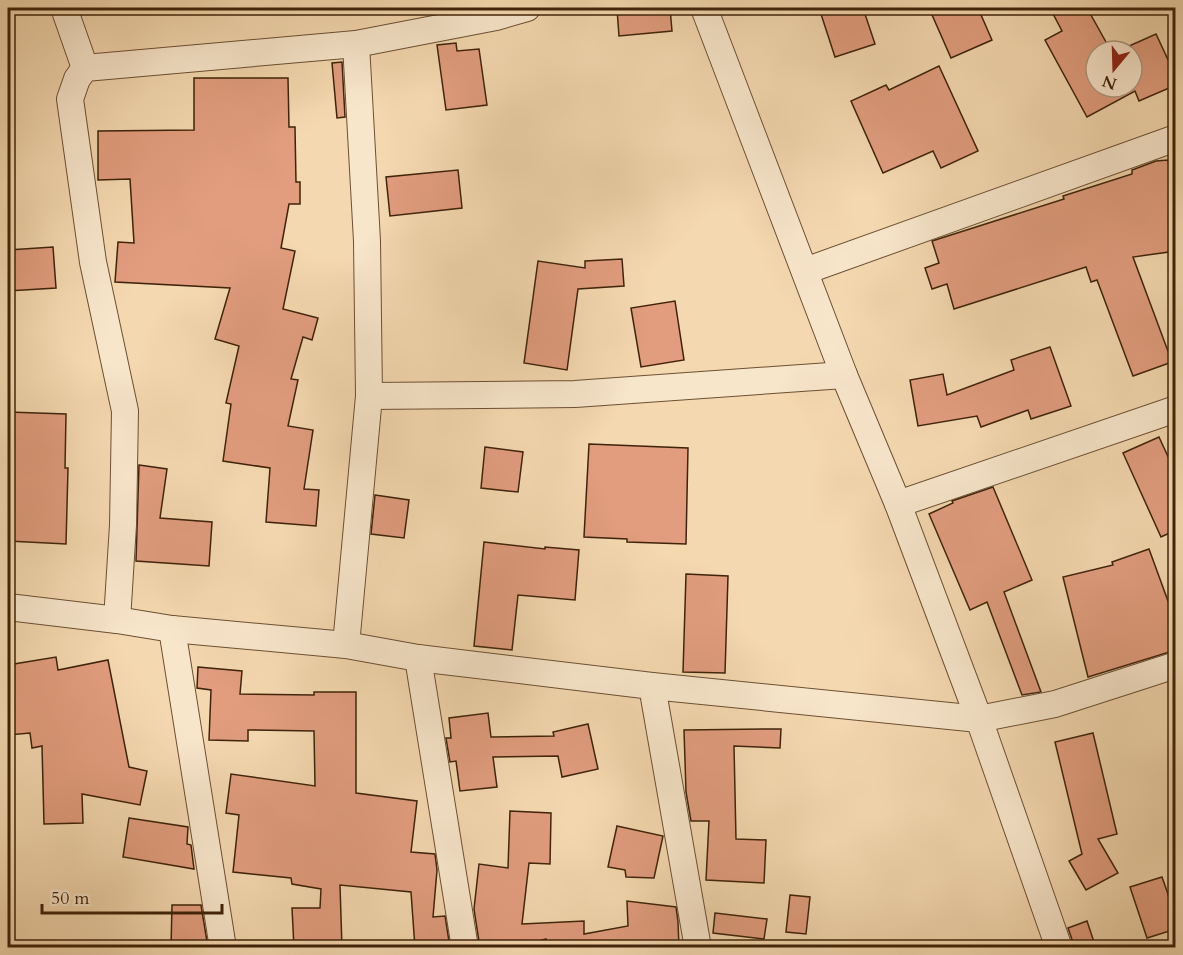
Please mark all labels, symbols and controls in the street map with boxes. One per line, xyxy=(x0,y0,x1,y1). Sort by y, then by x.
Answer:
north arrow xyxy=(1084,39,1144,99)
text: N xyxy=(1099,70,1120,95)
scale bar xyxy=(42,877,222,915)
text: 50 m xyxy=(51,886,90,911)

